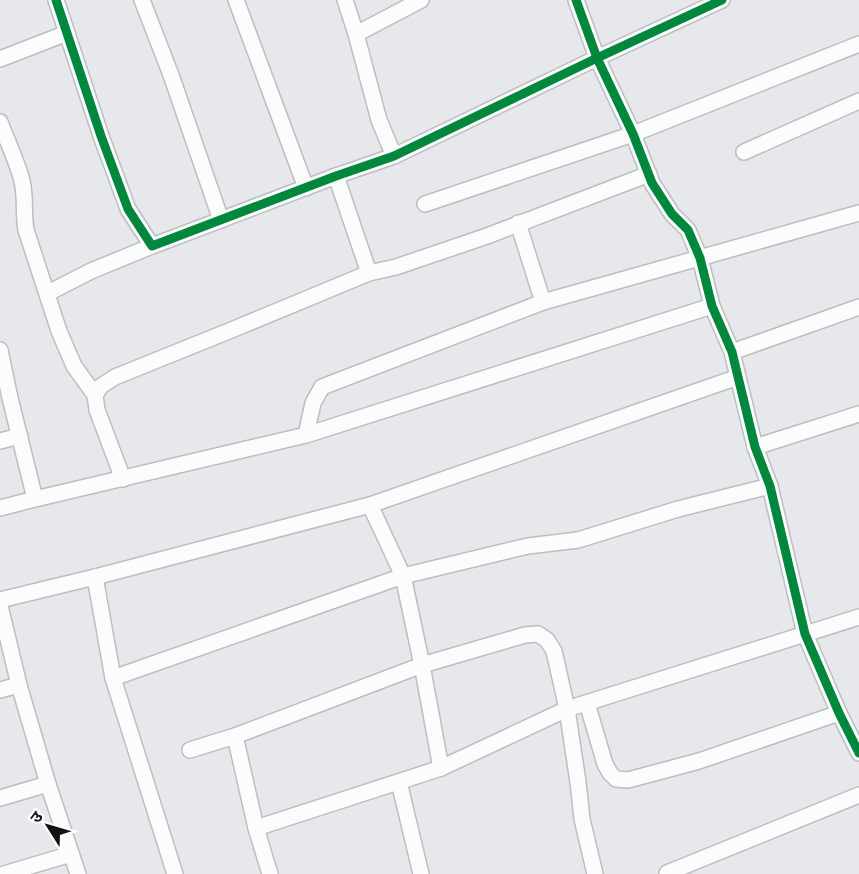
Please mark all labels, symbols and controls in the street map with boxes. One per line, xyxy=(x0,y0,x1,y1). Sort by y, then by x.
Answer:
north arrow xyxy=(18,796,78,856)
text: उ xyxy=(27,808,46,826)

